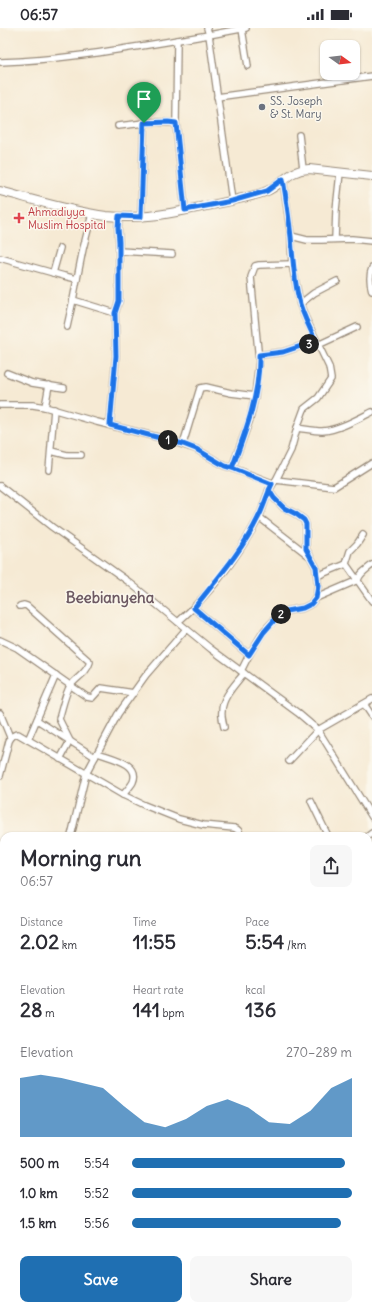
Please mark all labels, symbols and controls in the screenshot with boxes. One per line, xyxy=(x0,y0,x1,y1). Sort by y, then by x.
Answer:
text: 06:57 xyxy=(20,5,58,24)
north arrow xyxy=(320,40,360,80)
map controls xyxy=(320,40,360,80)
pin xyxy=(127,82,161,123)
icon: arrive xyxy=(133,88,155,110)
place label: SS. Joseph & St. Mary xyxy=(270,94,322,121)
marker: SS. Joseph & St. Mary xyxy=(257,102,267,112)
place label: Ahmadiyya Muslim Hospital xyxy=(28,205,106,232)
marker: Ahmadiyya Muslim Hospital xyxy=(13,212,25,224)
pin: 3 xyxy=(299,334,319,354)
text: 3 xyxy=(306,337,312,351)
pin: 1 xyxy=(158,430,178,450)
text: 1 xyxy=(166,433,170,447)
district label: Beebianyeha xyxy=(66,588,155,608)
pin: 2 xyxy=(271,604,291,624)
text: 2 xyxy=(278,607,284,621)
text: Morning run xyxy=(20,844,142,872)
button: share xyxy=(310,845,352,887)
text: 06:57 xyxy=(20,873,53,890)
text: Distance xyxy=(20,915,63,929)
text: Time xyxy=(133,915,156,929)
text: Pace xyxy=(245,915,269,929)
text: 2.02 xyxy=(20,929,59,954)
text: 11:55 xyxy=(133,929,176,954)
text: 5:54 xyxy=(245,929,284,954)
text: km xyxy=(59,938,77,952)
text: /km xyxy=(284,938,306,952)
text: Elevation xyxy=(20,983,65,997)
text: Heart rate xyxy=(133,983,184,997)
text: kcal xyxy=(245,983,265,997)
text: 28 xyxy=(20,997,42,1022)
text: 141 xyxy=(133,997,160,1022)
text: 136 xyxy=(245,997,276,1022)
text: m xyxy=(42,1006,55,1020)
text: bpm xyxy=(160,1006,185,1020)
text: Elevation xyxy=(20,1044,73,1061)
text: 270–289 m xyxy=(286,1044,352,1061)
text: 500 m xyxy=(20,1155,59,1172)
text: 5:54 xyxy=(84,1155,109,1172)
text: 1.0 km xyxy=(20,1185,58,1202)
text: 5:52 xyxy=(84,1185,109,1202)
text: 1.5 km xyxy=(20,1215,56,1232)
text: 5:56 xyxy=(84,1215,109,1232)
button: Save xyxy=(20,1256,182,1302)
button: Share xyxy=(190,1256,352,1302)

